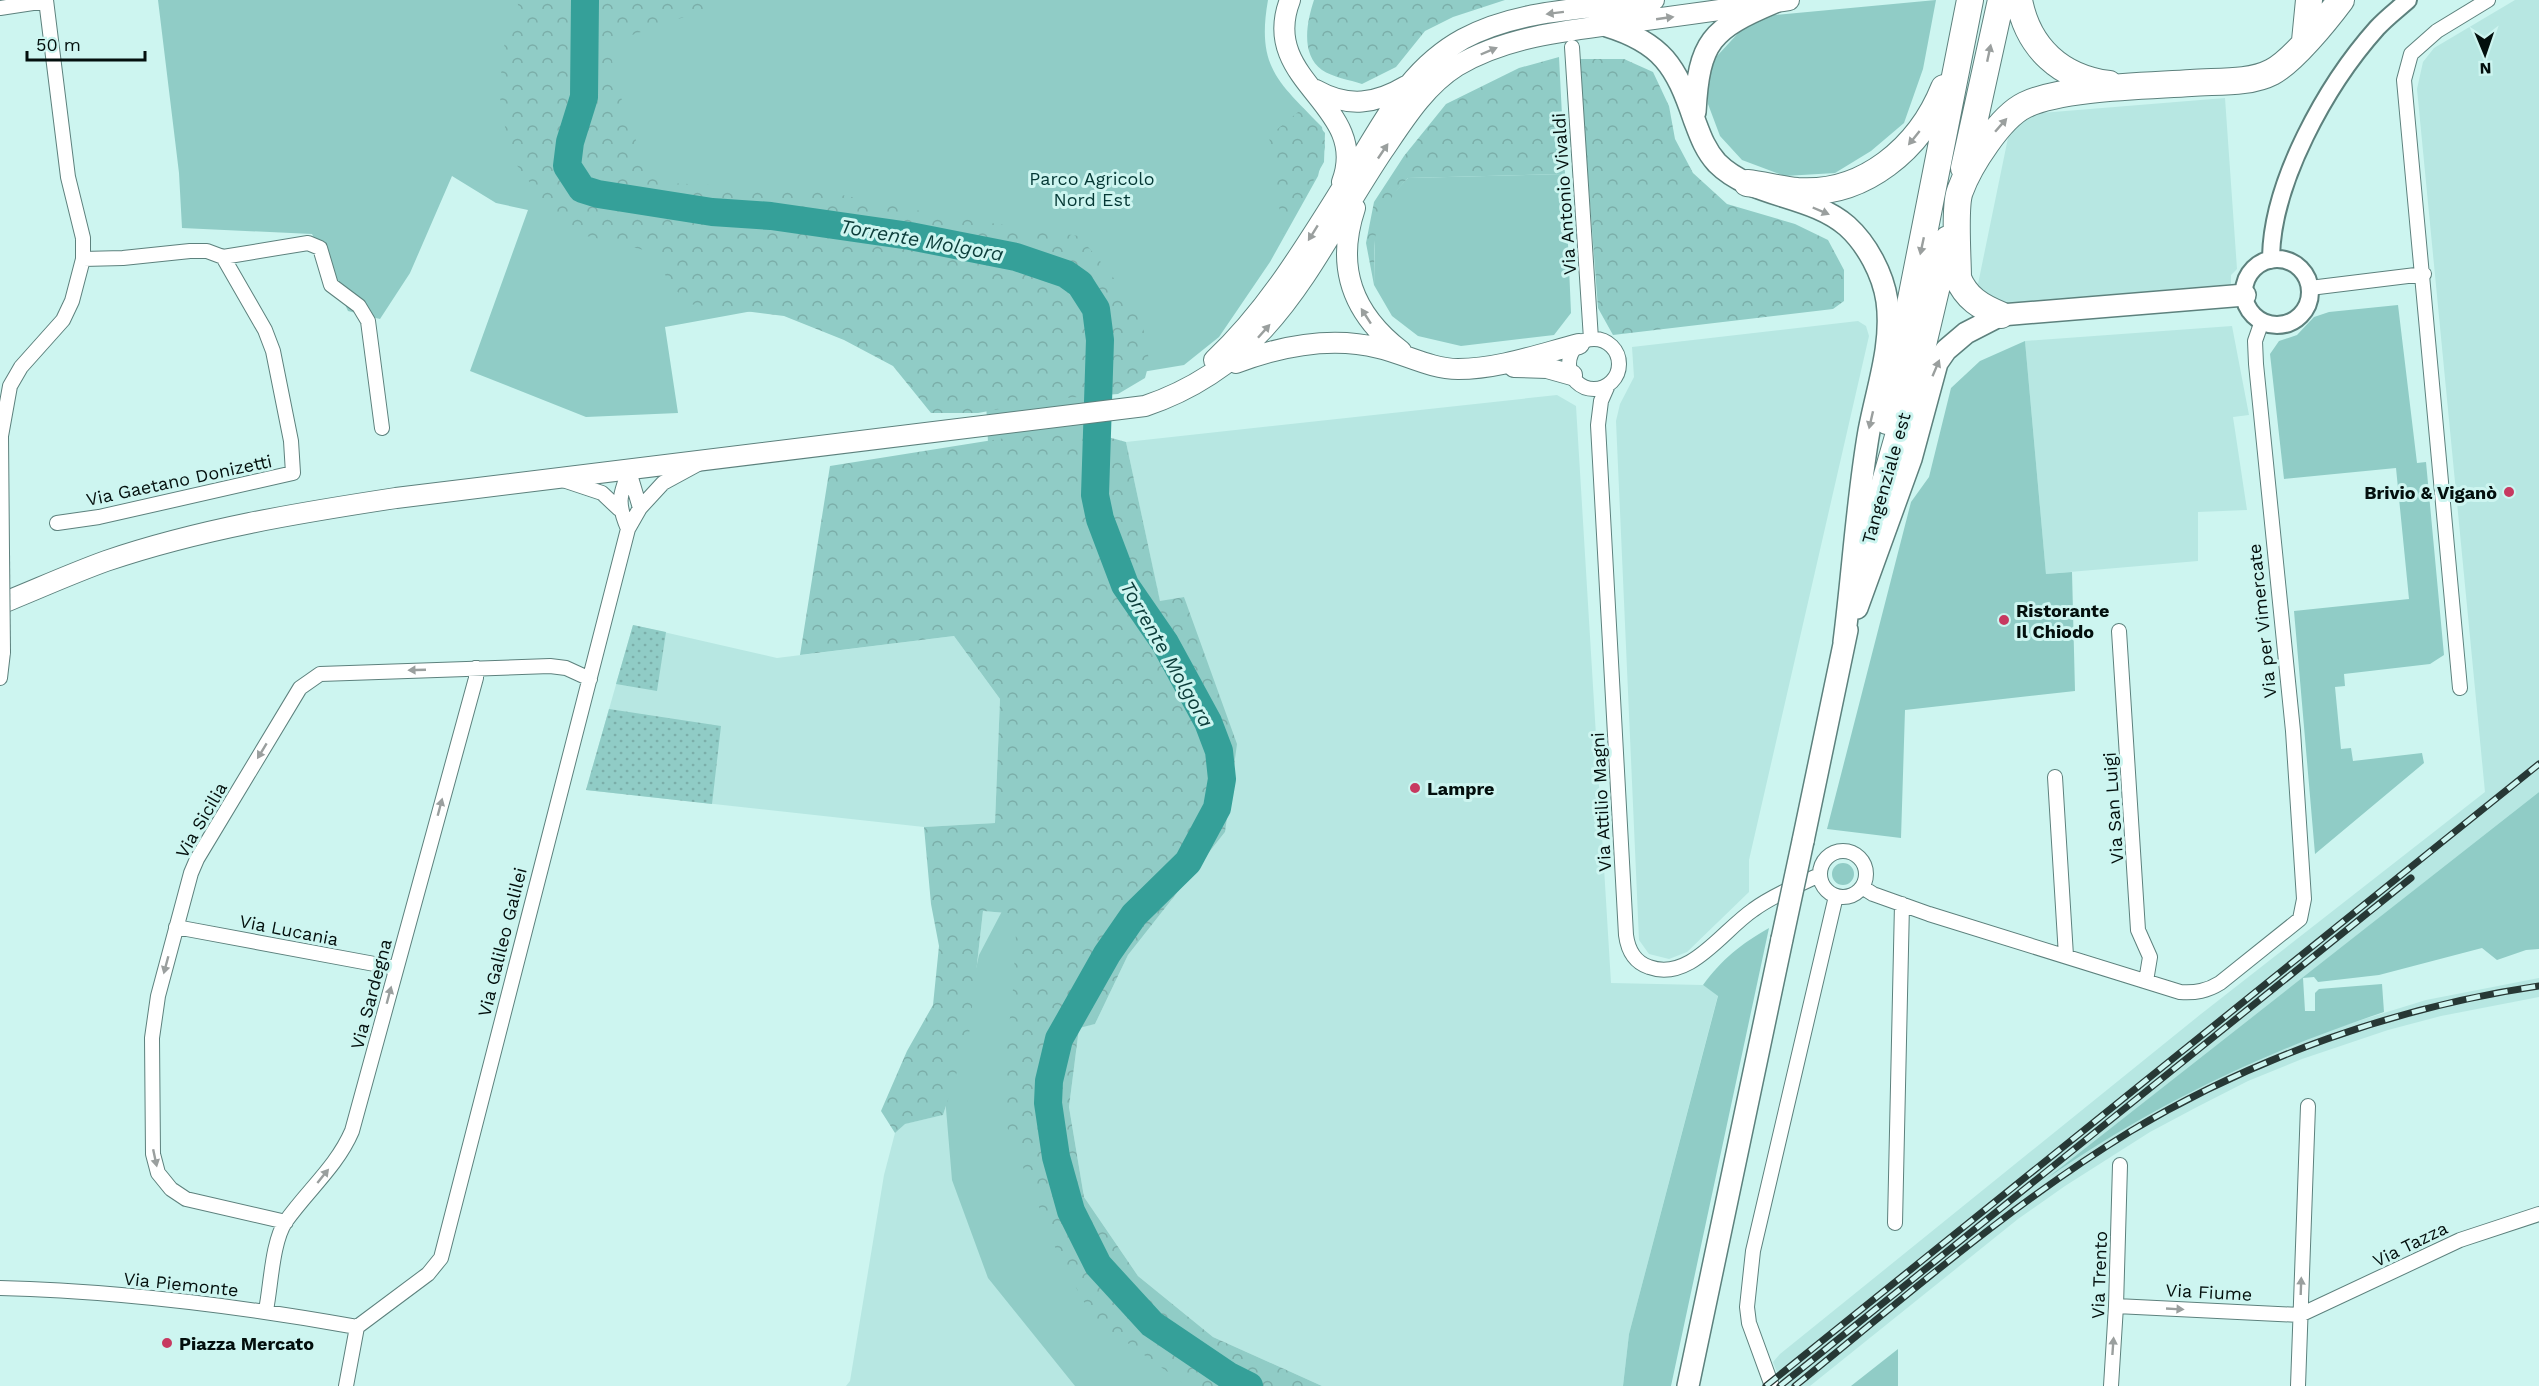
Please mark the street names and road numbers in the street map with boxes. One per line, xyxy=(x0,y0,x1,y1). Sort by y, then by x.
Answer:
street label: Via Antonio Vivaldi xyxy=(1548,112,1580,276)
street label: Tangenziale est xyxy=(1857,410,1915,546)
street label: Via Gaetano Donizetti xyxy=(84,450,274,510)
street label: Via per Vimercate xyxy=(2243,543,2281,699)
street label: Via Attilio Magni xyxy=(1587,732,1615,872)
street label: Via San Luigi xyxy=(2099,751,2127,865)
street label: Via Sicilia xyxy=(171,778,231,862)
street label: Via Galileo Galilei xyxy=(473,865,531,1019)
street label: Via Lucania xyxy=(238,910,340,950)
street label: Via Sardegna xyxy=(346,936,396,1052)
street label: Via Tazza xyxy=(2369,1217,2451,1271)
street label: Via Trento xyxy=(2087,1231,2111,1319)
street label: Via Piemonte xyxy=(123,1268,239,1300)
street label: Via Fiume xyxy=(2165,1279,2253,1305)

